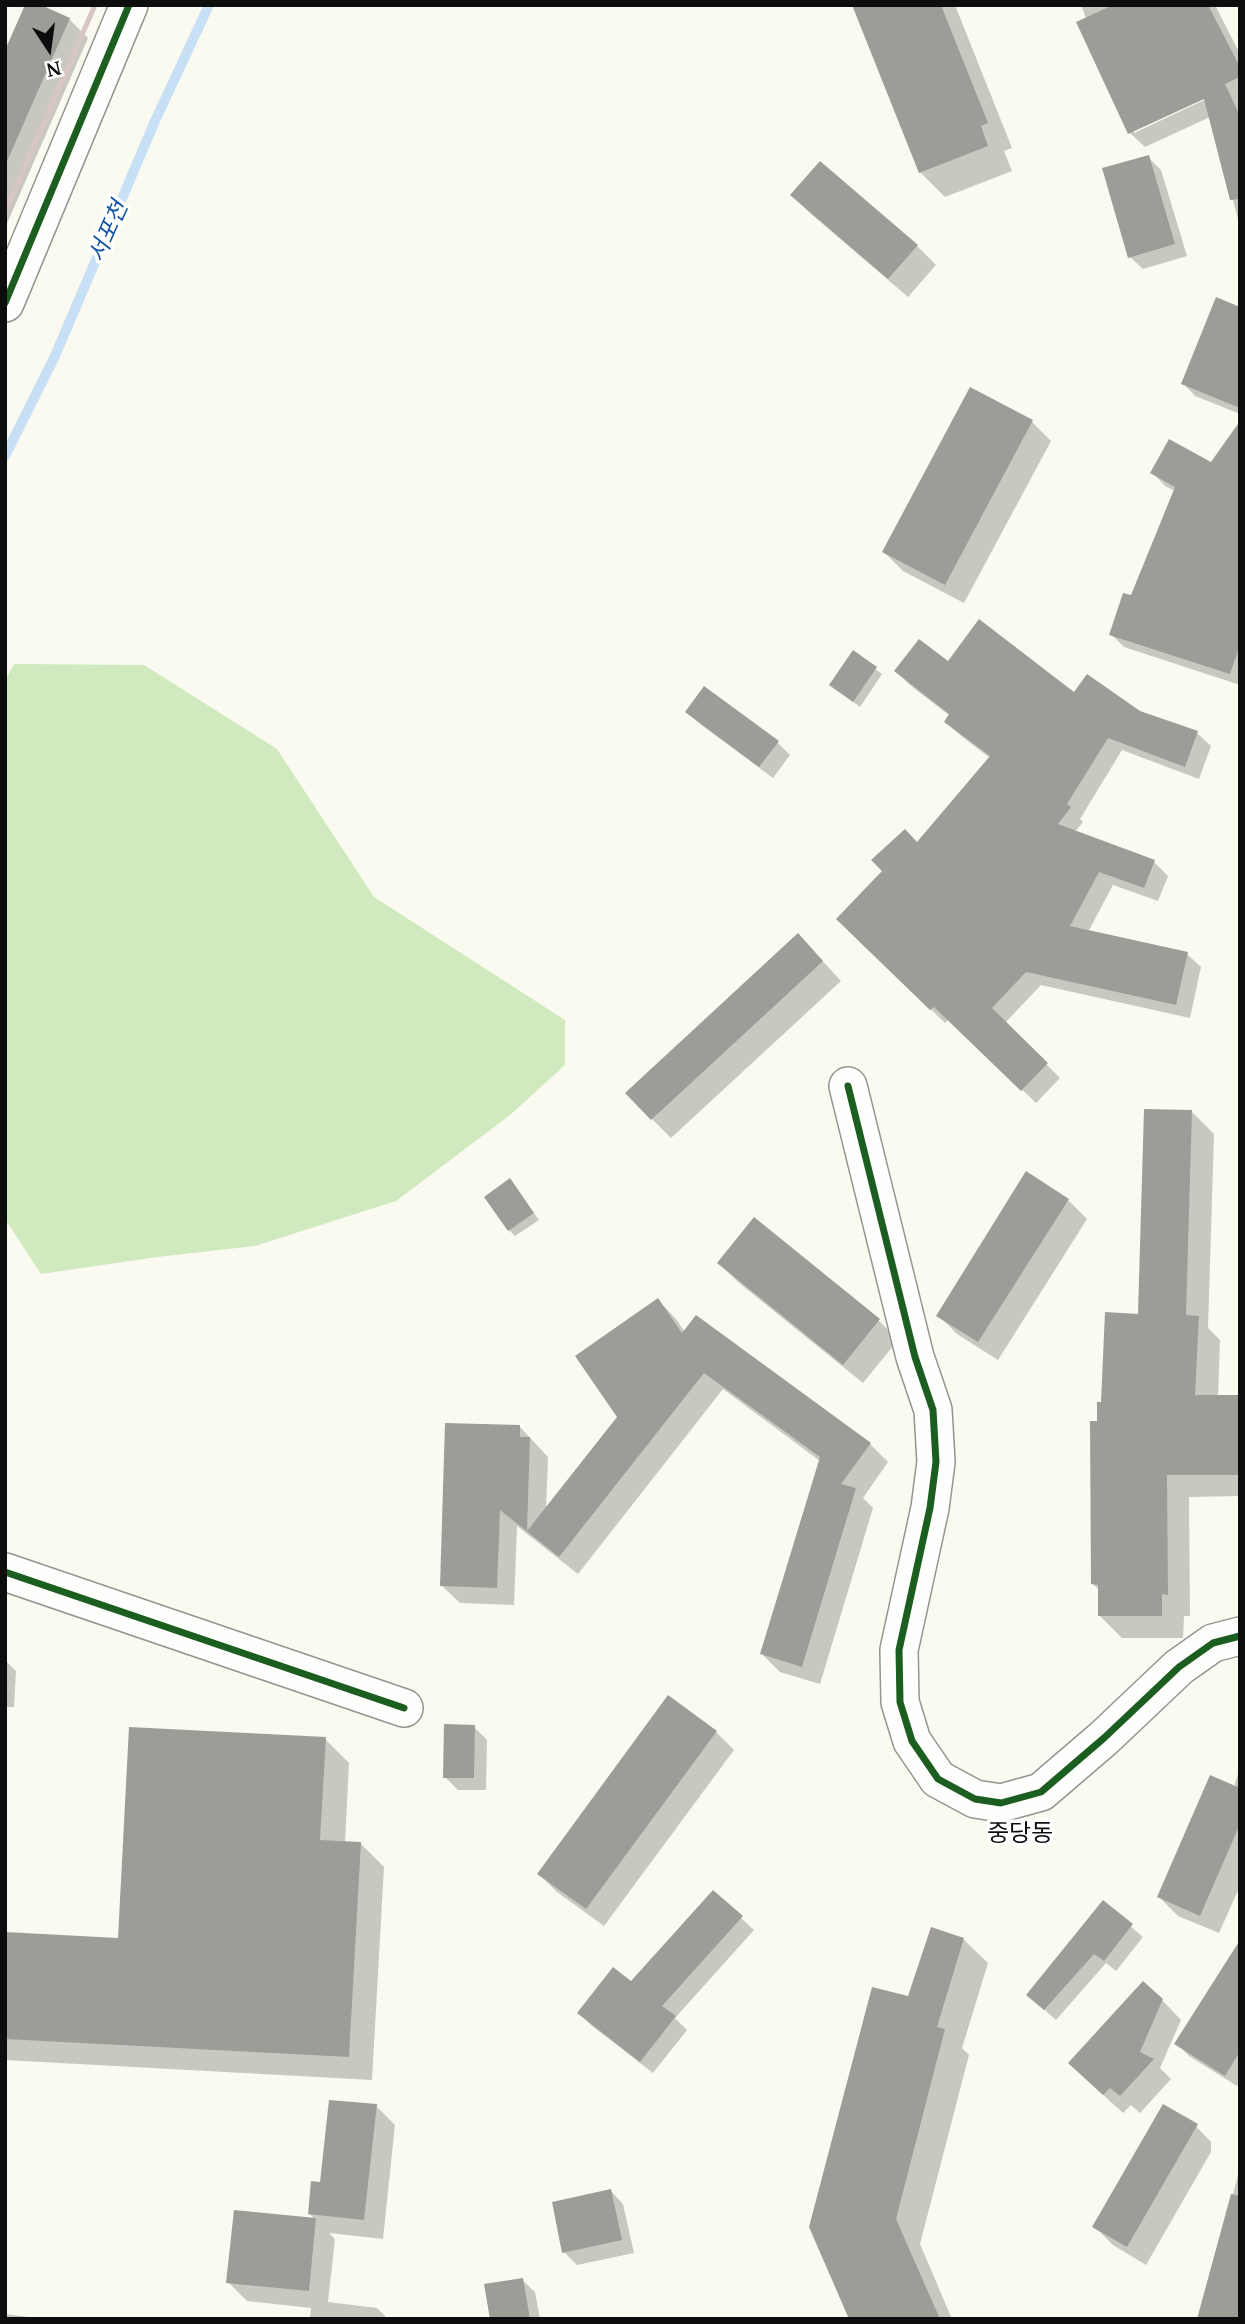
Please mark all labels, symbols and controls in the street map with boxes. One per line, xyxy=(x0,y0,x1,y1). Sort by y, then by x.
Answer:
north arrow xyxy=(14,14,84,84)
text: N xyxy=(44,56,64,84)
water label: 서포천 xyxy=(83,197,135,267)
district label: 중당동 xyxy=(987,1820,1053,1848)

